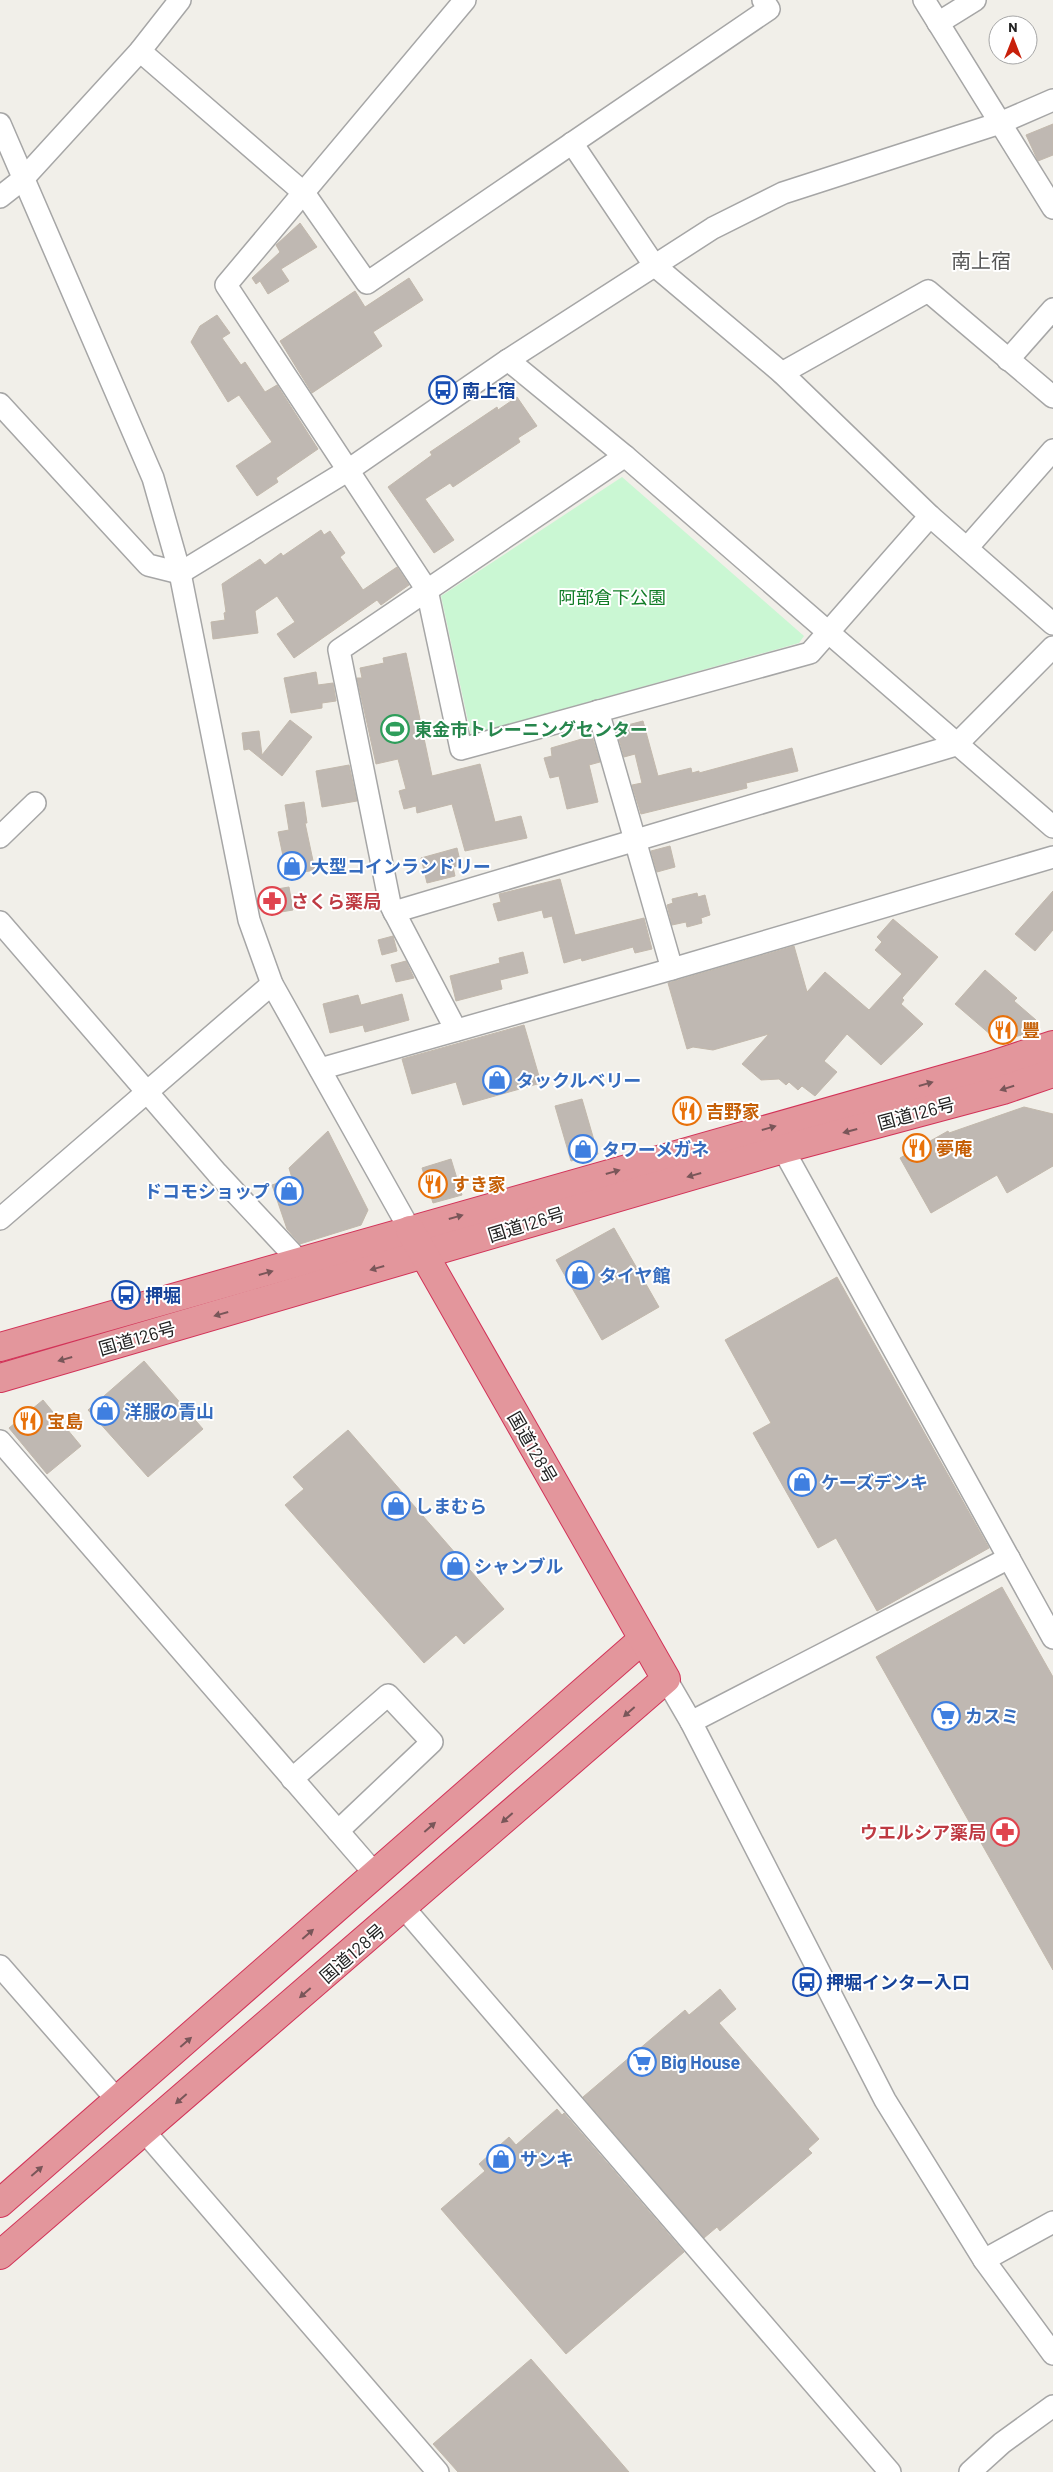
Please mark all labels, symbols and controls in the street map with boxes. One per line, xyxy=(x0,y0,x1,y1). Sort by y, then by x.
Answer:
north arrow xyxy=(988,15,1038,65)
text: N xyxy=(1008,18,1018,35)
district label: 南上宿 xyxy=(951,248,1011,272)
bus stop icon: 南上宿 xyxy=(428,375,458,405)
place label: 南上宿 xyxy=(462,379,516,401)
park label: 阿部倉下公園 xyxy=(558,586,666,608)
sports icon: 東金市トレーニングセンター xyxy=(380,714,410,744)
place label: 東金市トレーニングセンター xyxy=(414,718,648,740)
shop icon: 大型コインランドリー xyxy=(277,851,307,881)
place label: 大型コインランドリー xyxy=(311,855,491,877)
pharmacy icon: さくら薬局 xyxy=(257,886,287,916)
place label: さくら薬局 xyxy=(291,890,381,912)
restaurant icon: 豐 xyxy=(988,1015,1018,1045)
place label: 豐 xyxy=(1022,1019,1040,1041)
shop icon: タックルベリー xyxy=(482,1065,512,1095)
place label: タックルベリー xyxy=(516,1069,641,1091)
one-way arrow xyxy=(918,1079,933,1087)
one-way arrow xyxy=(999,1085,1014,1093)
street label: 国道126号 xyxy=(875,1092,957,1134)
restaurant icon: 吉野家 xyxy=(672,1096,702,1126)
place label: 吉野家 xyxy=(706,1100,760,1122)
one-way arrow xyxy=(762,1123,777,1131)
one-way arrow xyxy=(842,1127,857,1135)
restaurant icon: 夢庵 xyxy=(902,1133,932,1163)
shop icon: タワーメガネ xyxy=(568,1134,598,1164)
place label: 夢庵 xyxy=(936,1137,972,1159)
place label: タワーメガネ xyxy=(602,1138,709,1160)
one-way arrow xyxy=(605,1167,620,1175)
restaurant icon: すき家 xyxy=(418,1169,448,1199)
one-way arrow xyxy=(686,1171,701,1179)
place label: すき家 xyxy=(452,1173,506,1195)
shop icon: ドコモショップ xyxy=(274,1176,304,1206)
place label: ドコモショップ xyxy=(144,1180,270,1202)
street label: 国道126号 xyxy=(485,1202,567,1246)
one-way arrow xyxy=(449,1212,464,1220)
shop icon: タイヤ館 xyxy=(565,1260,595,1290)
place label: タイヤ館 xyxy=(599,1264,670,1286)
one-way arrow xyxy=(369,1265,384,1273)
one-way arrow xyxy=(259,1269,274,1277)
bus stop icon: 押堀 xyxy=(111,1280,141,1310)
place label: 押堀 xyxy=(145,1284,181,1306)
one-way arrow xyxy=(213,1310,228,1318)
street label: 国道126号 xyxy=(96,1317,178,1359)
one-way arrow xyxy=(57,1355,73,1363)
shop icon: 洋服の青山 xyxy=(90,1396,120,1426)
place label: 洋服の青山 xyxy=(124,1400,214,1422)
restaurant icon: 宝島 xyxy=(13,1406,43,1436)
street label: 国道128号 xyxy=(504,1407,562,1487)
place label: 宝島 xyxy=(47,1410,83,1432)
shop icon: ケーズデンキ xyxy=(787,1467,817,1497)
place label: ケーズデンキ xyxy=(821,1471,928,1493)
shop icon: しまむら xyxy=(381,1491,411,1521)
place label: しまむら xyxy=(415,1495,487,1517)
shop icon: シャンブル xyxy=(440,1551,470,1581)
place label: シャンブル xyxy=(474,1555,563,1577)
supermarket icon: カスミ xyxy=(931,1701,961,1731)
place label: カスミ xyxy=(965,1705,1019,1727)
one-way arrow xyxy=(623,1706,636,1717)
one-way arrow xyxy=(500,1813,513,1824)
pharmacy icon: ウエルシア薬局 xyxy=(990,1817,1020,1847)
place label: ウエルシア薬局 xyxy=(860,1821,986,1843)
one-way arrow xyxy=(423,1822,436,1833)
street label: 国道128号 xyxy=(315,1919,389,1987)
one-way arrow xyxy=(301,1929,314,1940)
bus stop icon: 押堀インター入口 xyxy=(792,1967,822,1997)
place label: 押堀インター入口 xyxy=(826,1971,970,1993)
one-way arrow xyxy=(298,1988,311,1999)
one-way arrow xyxy=(179,2036,192,2047)
supermarket icon: Big House xyxy=(627,2047,657,2077)
place label: Big House xyxy=(661,2051,741,2073)
one-way arrow xyxy=(176,2093,188,2105)
shop icon: サンキ xyxy=(486,2144,516,2174)
place label: サンキ xyxy=(520,2148,574,2170)
one-way arrow xyxy=(30,2166,43,2177)

